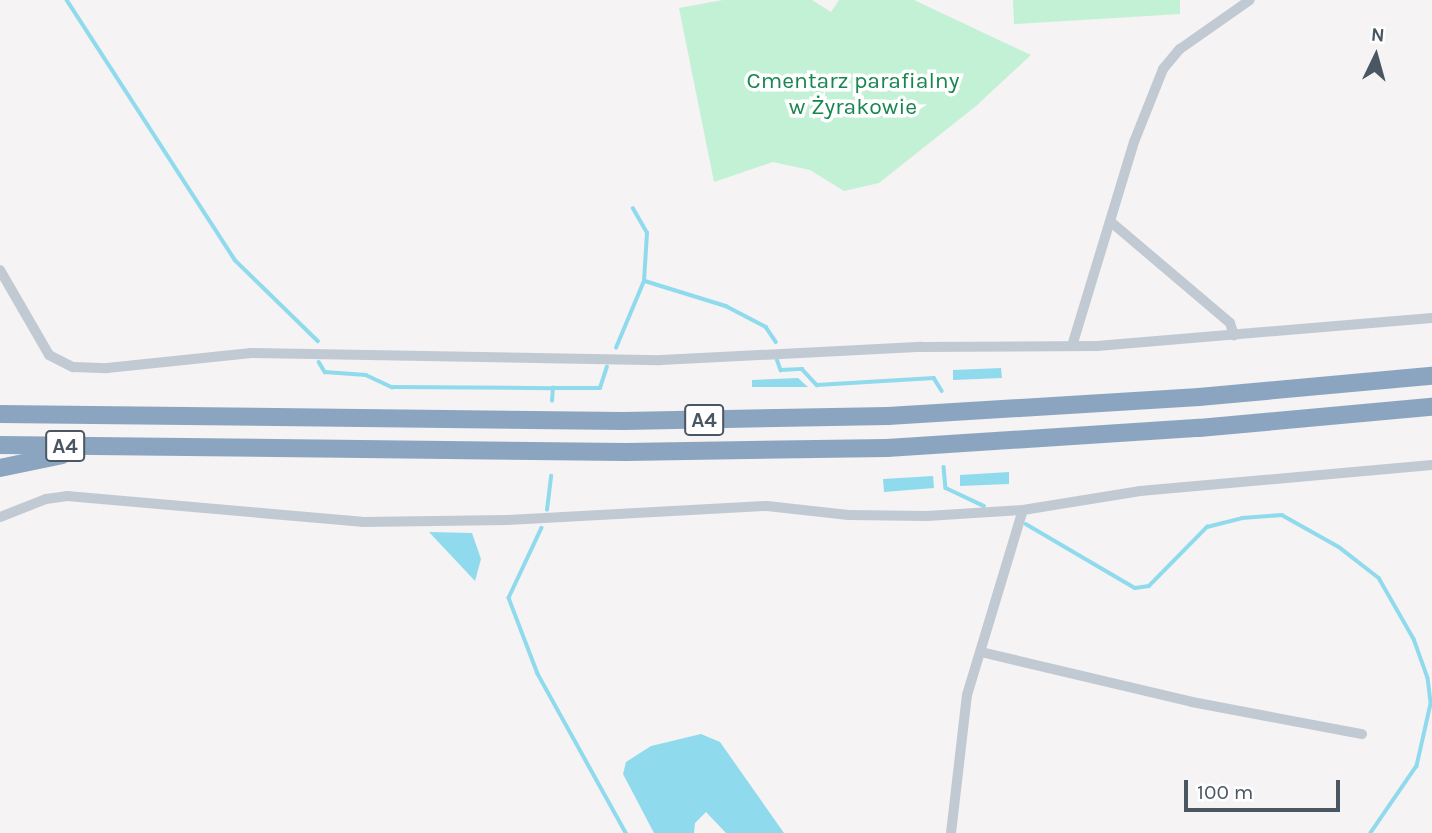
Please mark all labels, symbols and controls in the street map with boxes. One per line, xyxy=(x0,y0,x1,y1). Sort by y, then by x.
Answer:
north arrow xyxy=(1341,21,1411,91)
text: N xyxy=(1370,24,1386,47)
park label: Cmentarz parafialny w Żyrakowie xyxy=(747,67,959,121)
road number: A4 xyxy=(683,402,725,438)
road number: A4 xyxy=(44,428,86,464)
scale bar xyxy=(1187,766,1343,810)
text: 100 m xyxy=(1197,780,1254,804)

